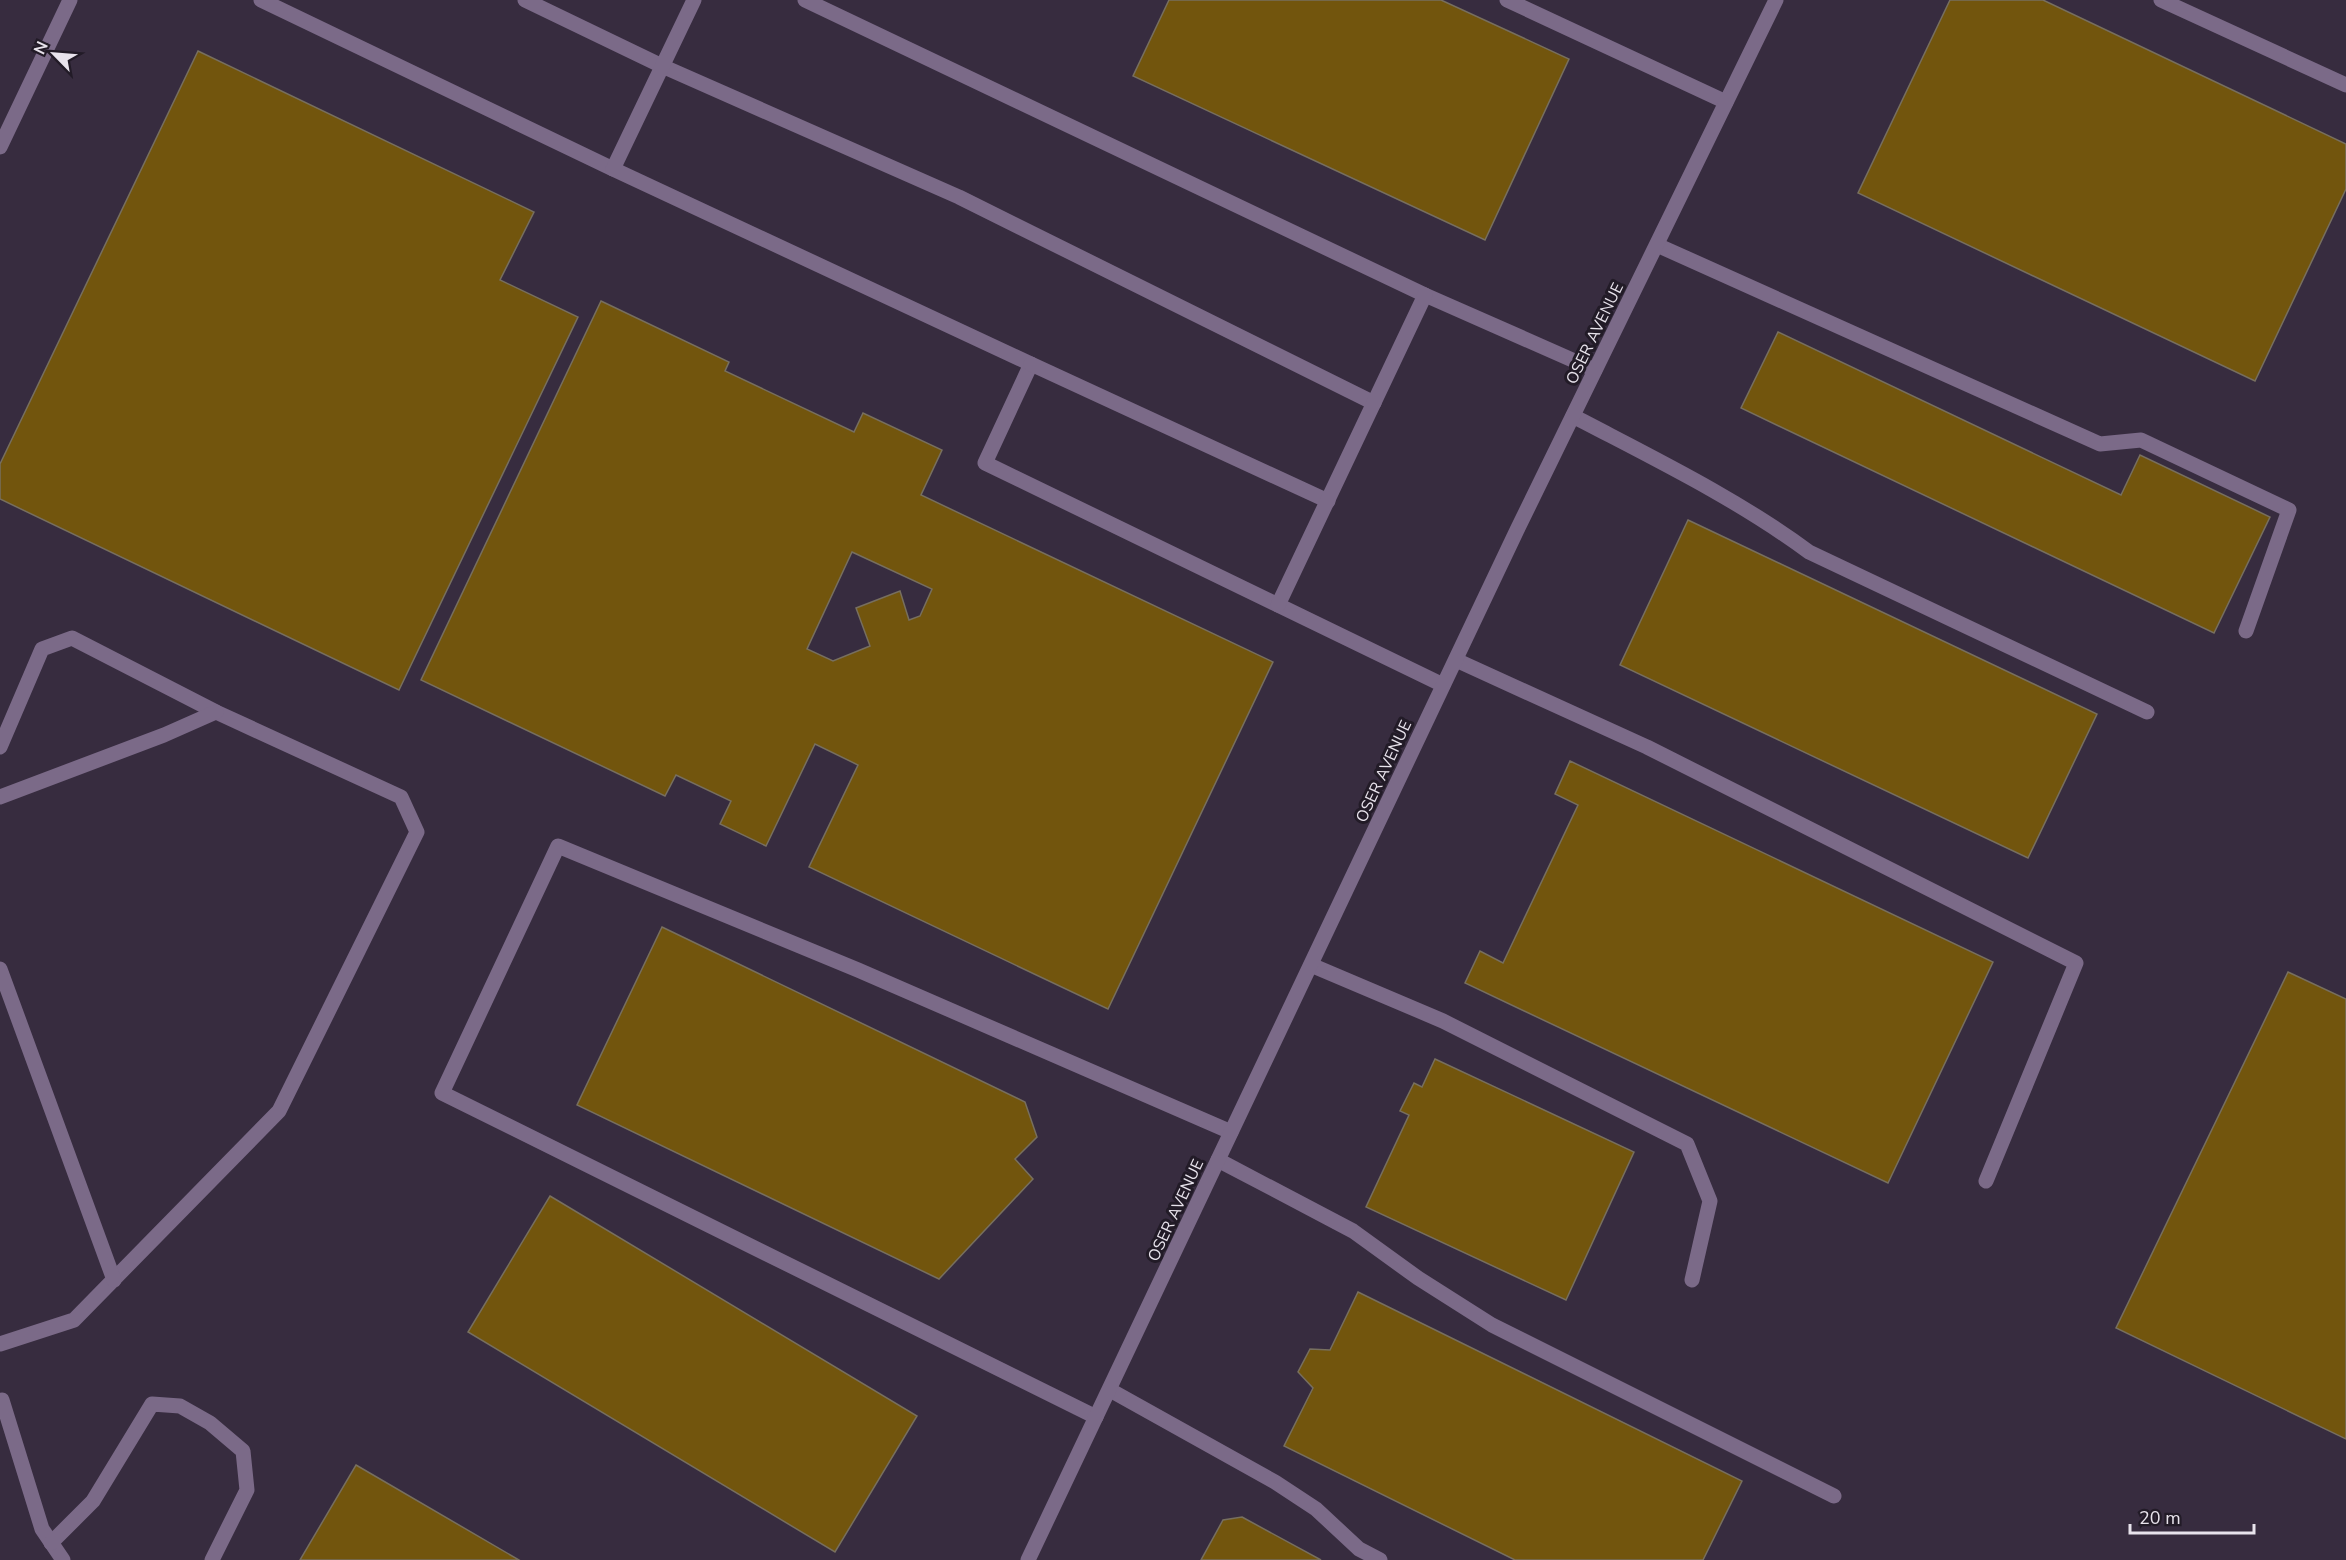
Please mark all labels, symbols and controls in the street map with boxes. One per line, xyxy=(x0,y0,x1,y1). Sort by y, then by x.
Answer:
north arrow xyxy=(24,24,84,84)
text: N xyxy=(29,38,54,58)
street label: OSER AVENUE xyxy=(1561,279,1629,388)
street label: OSER AVENUE xyxy=(1351,717,1417,826)
street label: OSER AVENUE xyxy=(1143,1156,1209,1265)
scale bar xyxy=(2130,1497,2254,1535)
text: 20 m xyxy=(2139,1506,2181,1530)

